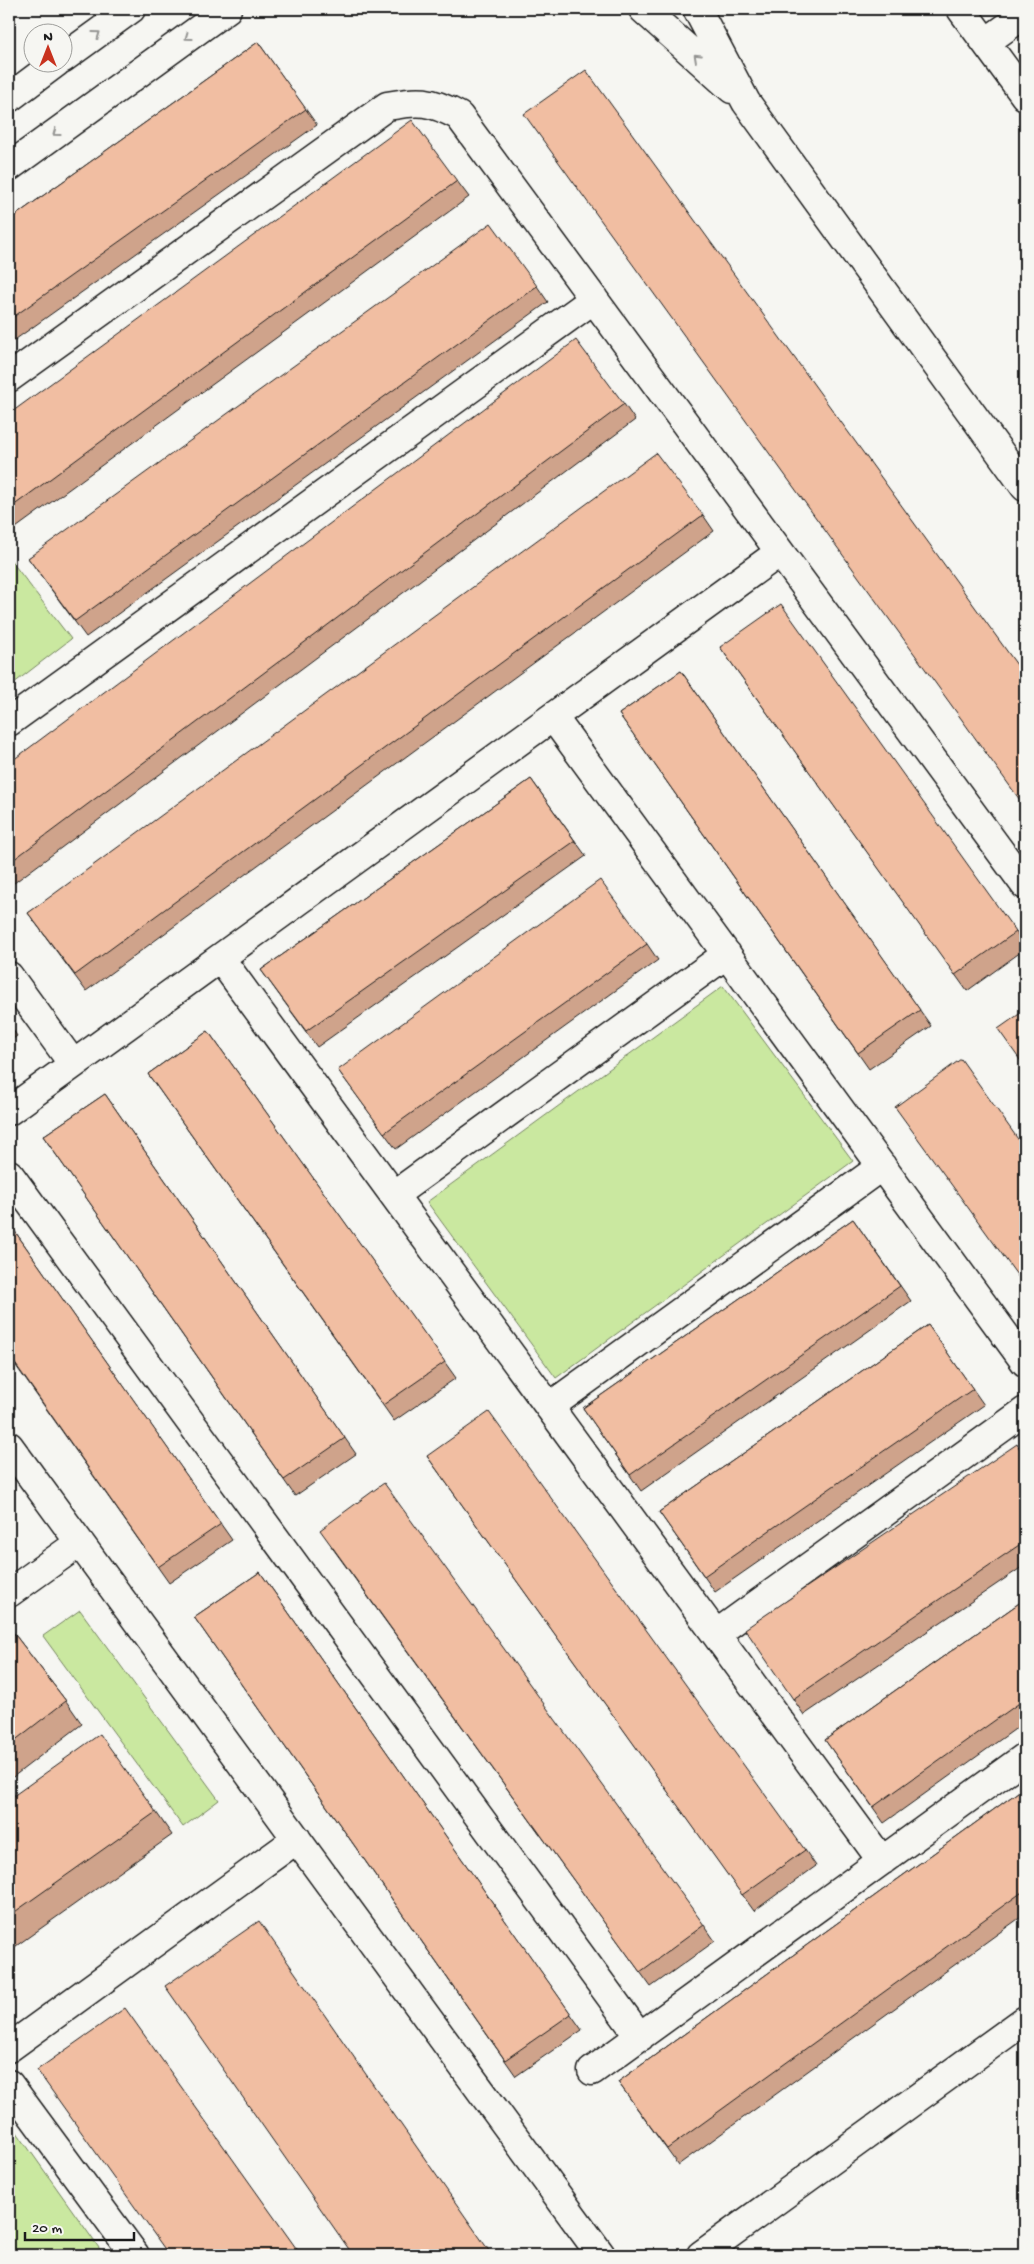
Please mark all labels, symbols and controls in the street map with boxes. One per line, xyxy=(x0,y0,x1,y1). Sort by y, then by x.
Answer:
north arrow xyxy=(22,22,72,72)
text: N xyxy=(43,29,53,46)
one-way arrow xyxy=(91,31,101,40)
one-way arrow xyxy=(184,31,193,40)
one-way arrow xyxy=(694,54,703,63)
one-way arrow xyxy=(52,127,62,136)
scale bar xyxy=(25,2209,134,2241)
text: 20 m xyxy=(32,2220,62,2238)

